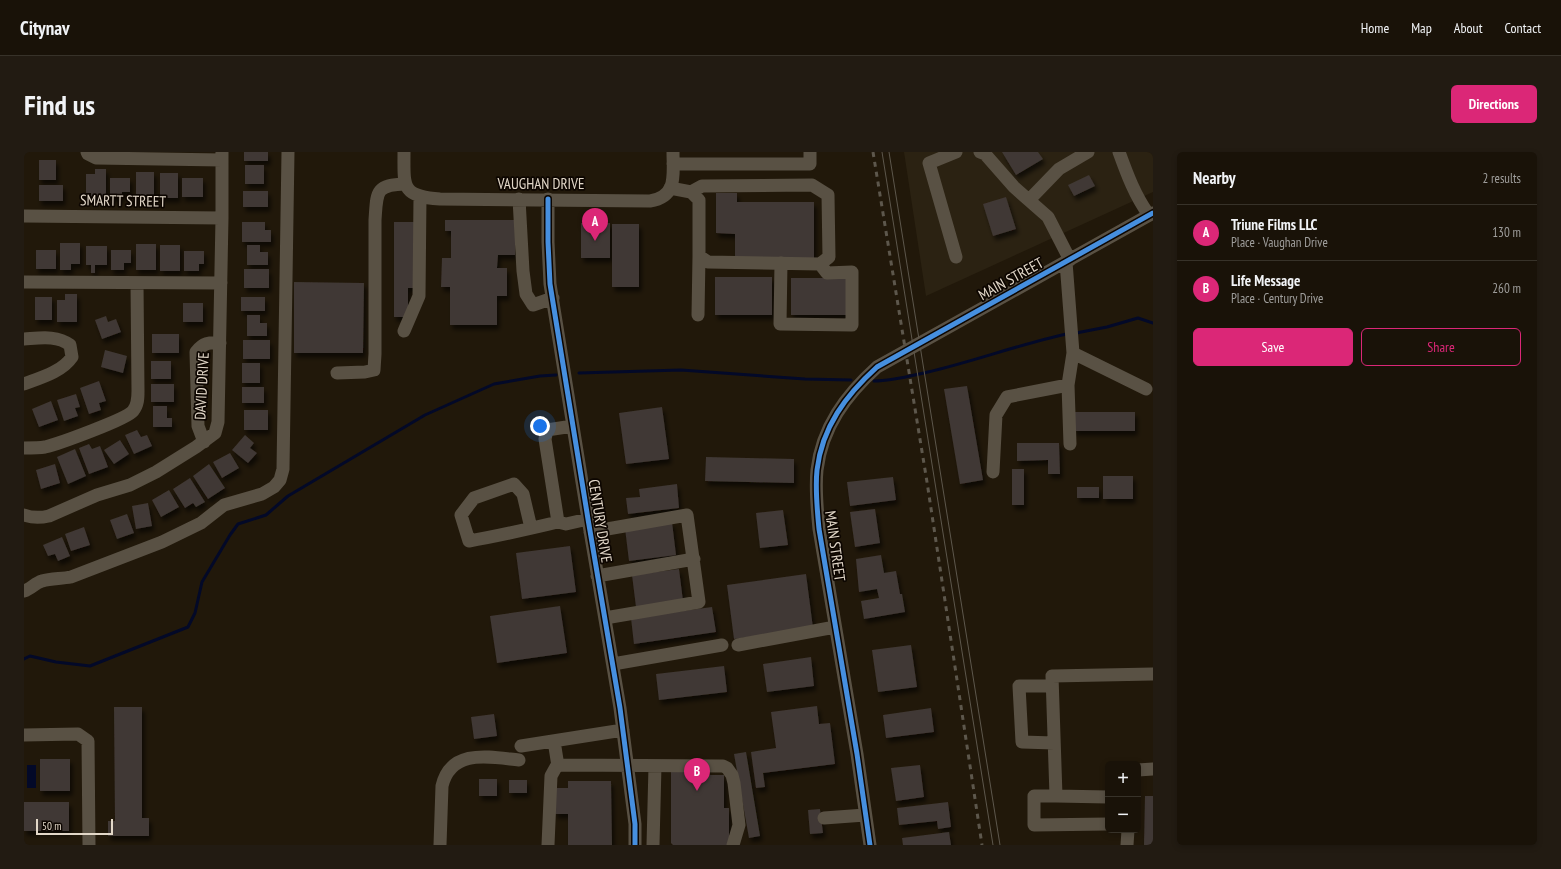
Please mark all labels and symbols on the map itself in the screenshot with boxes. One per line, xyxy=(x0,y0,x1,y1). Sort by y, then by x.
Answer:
street label: VAUGHAN DRIVE xyxy=(497,174,585,193)
street label: SMARTT STREET xyxy=(80,190,166,211)
pin: A xyxy=(582,208,608,241)
street label: MAIN STREET xyxy=(975,253,1047,304)
street label: DAVID DRIVE xyxy=(190,352,213,420)
your location xyxy=(530,416,550,436)
street label: CENTURY DRIVE xyxy=(585,478,616,564)
street label: MAIN STREET xyxy=(821,509,850,583)
pin: B xyxy=(684,758,710,791)
scale bar xyxy=(36,817,113,836)

